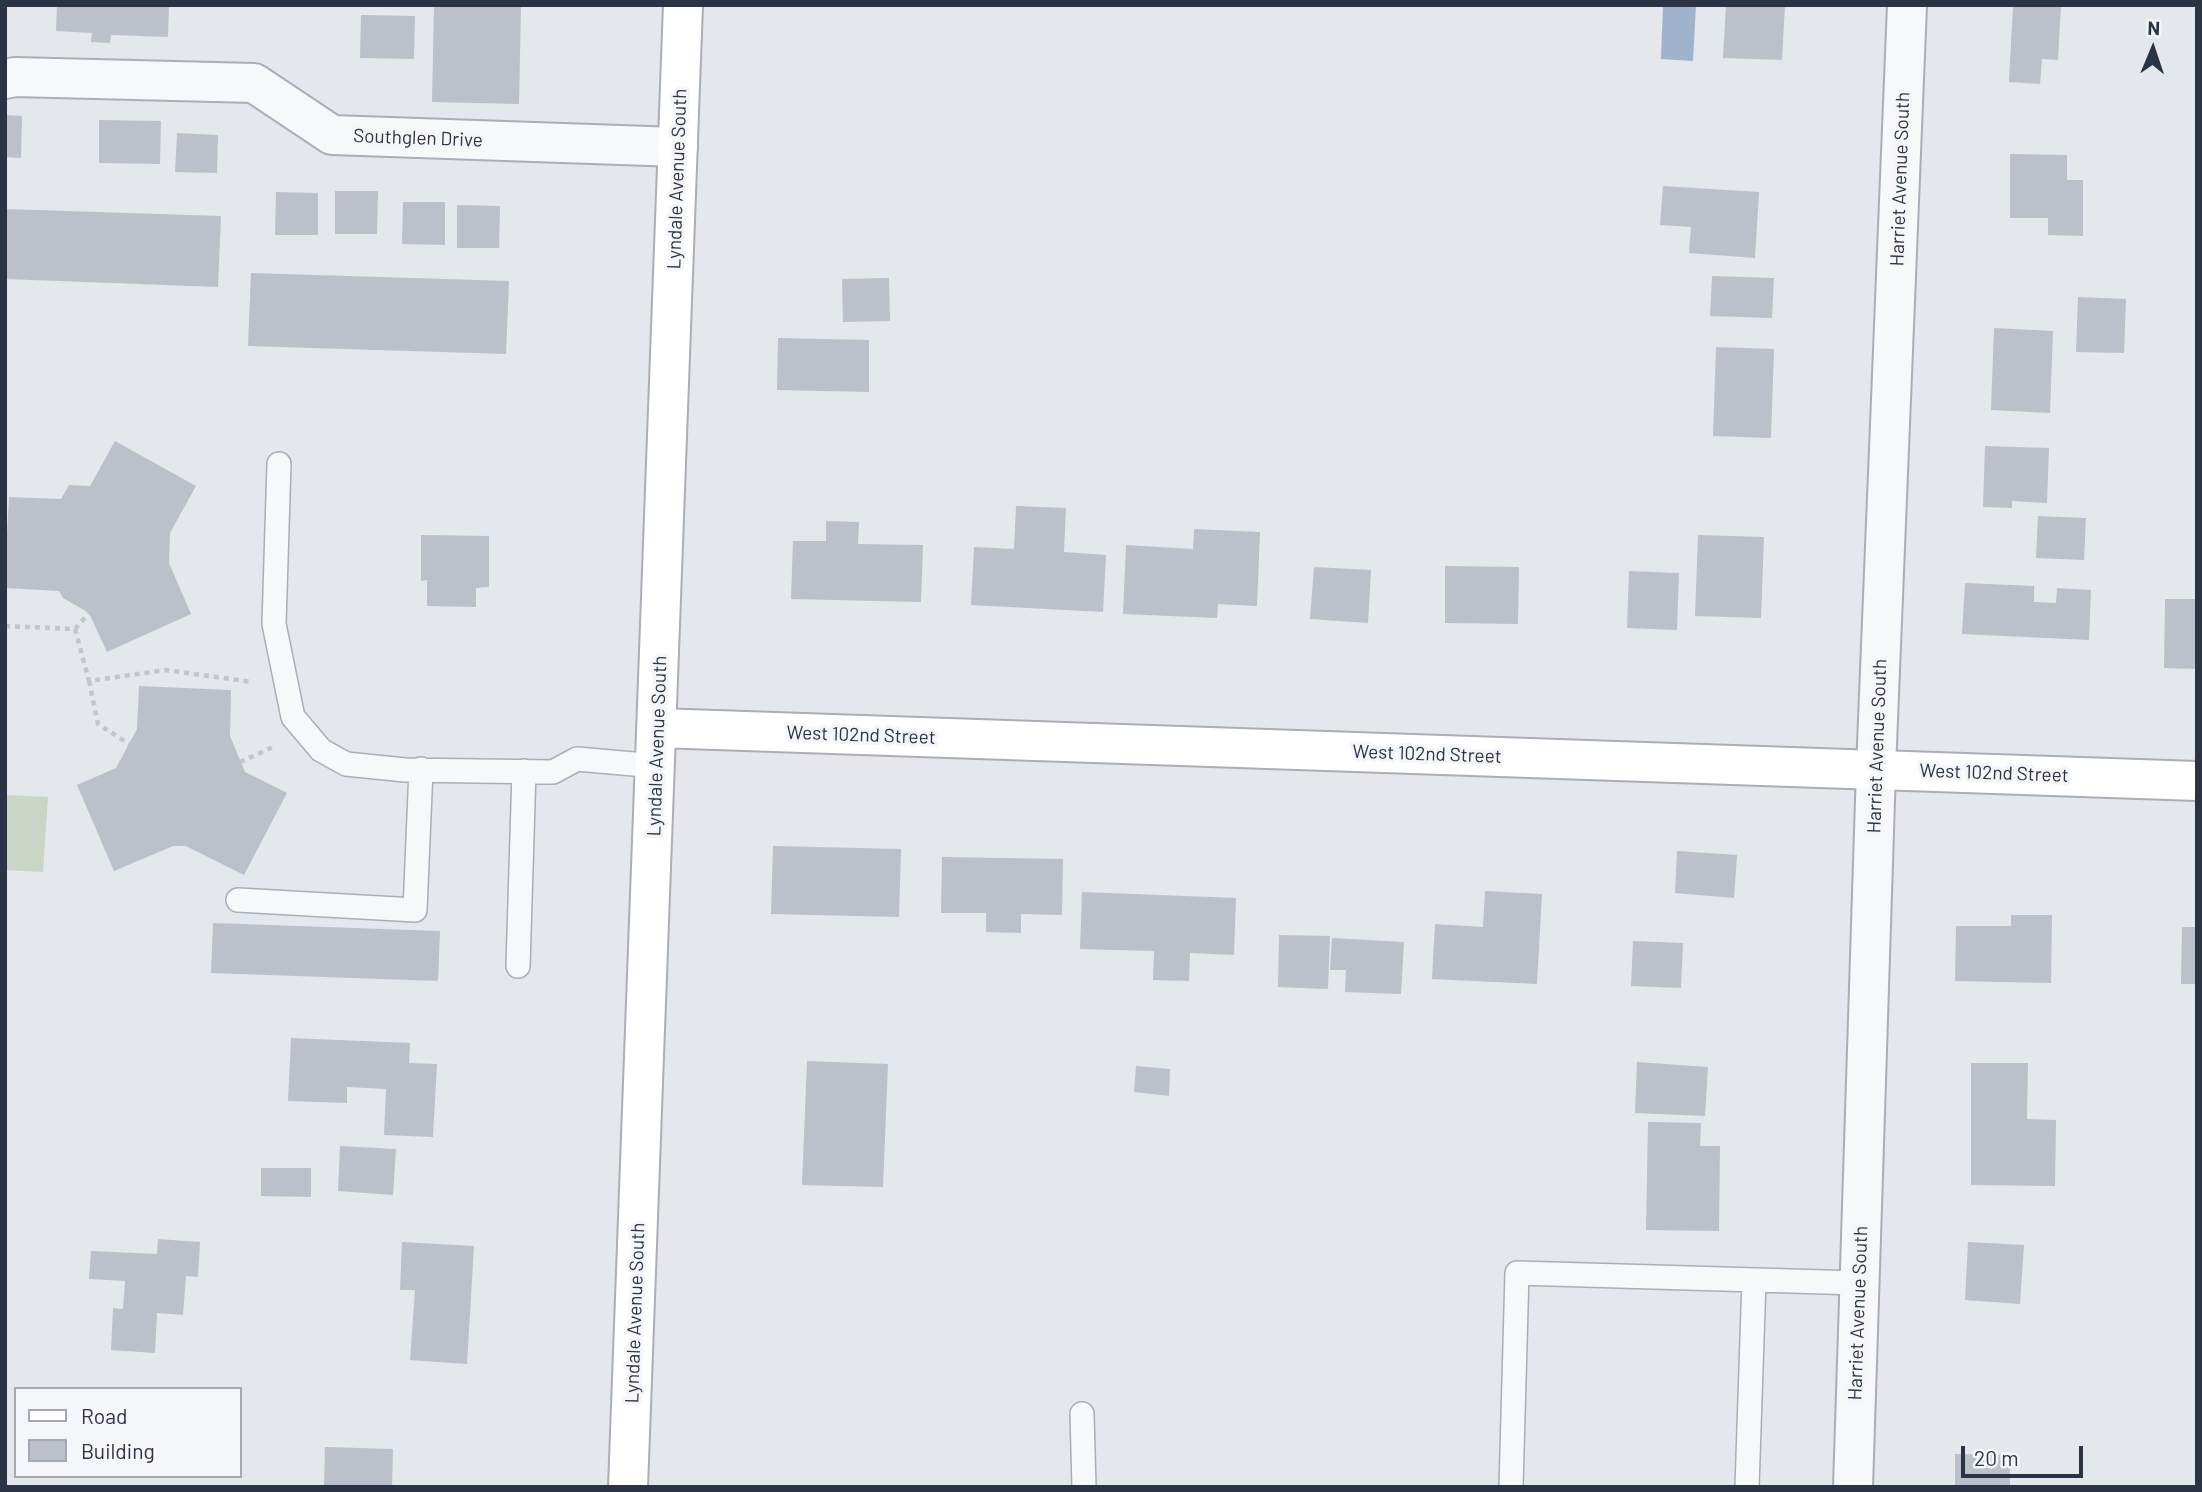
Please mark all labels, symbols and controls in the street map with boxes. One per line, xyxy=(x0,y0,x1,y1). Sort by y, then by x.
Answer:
north arrow xyxy=(2118,14,2188,84)
text: N xyxy=(2147,16,2160,39)
street label: Lyndale Avenue South xyxy=(662,88,692,270)
street label: Harriet Avenue South xyxy=(1886,91,1914,267)
street label: Southglen Drive xyxy=(353,124,483,152)
street label: Lyndale Avenue South xyxy=(642,655,672,837)
street label: Harriet Avenue South xyxy=(1863,658,1891,834)
street label: West 102nd Street xyxy=(786,721,936,749)
street label: West 102nd Street xyxy=(1352,740,1502,768)
street label: West 102nd Street xyxy=(1919,759,2069,787)
street label: Lyndale Avenue South xyxy=(620,1222,650,1404)
street label: Harriet Avenue South xyxy=(1844,1225,1872,1401)
legend xyxy=(14,1387,242,1478)
text: Road xyxy=(81,1403,127,1428)
scale bar xyxy=(1964,1432,2086,1476)
text: Building xyxy=(81,1438,155,1463)
text: 20 m xyxy=(1974,1445,2019,1470)

